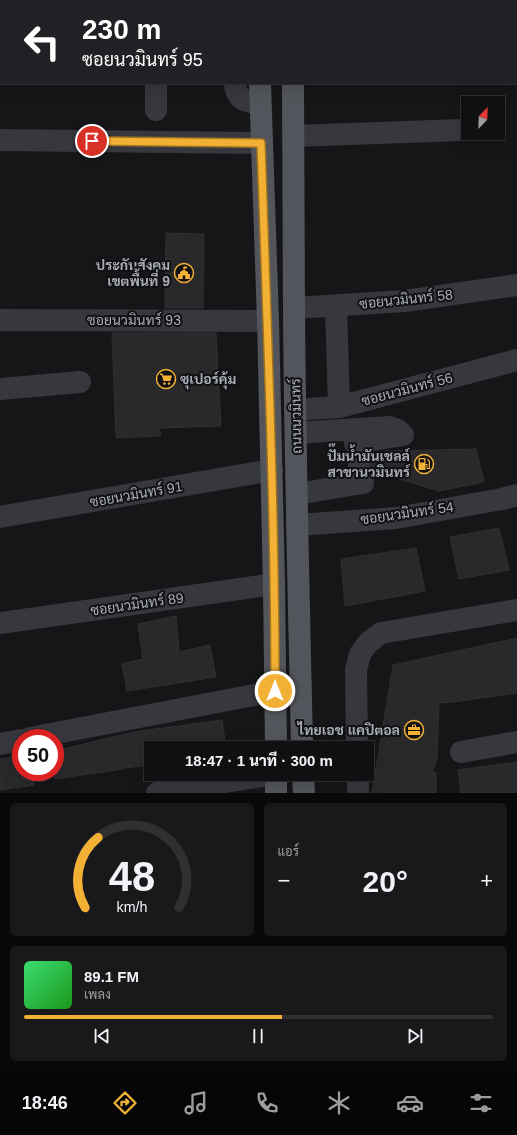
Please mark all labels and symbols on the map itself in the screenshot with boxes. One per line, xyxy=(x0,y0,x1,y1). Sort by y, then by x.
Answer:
north arrow xyxy=(461,96,505,140)
pin xyxy=(75,124,109,158)
place label: ประกันสังคม เขตพื้นที่ 9 xyxy=(96,257,170,289)
public building icon: ประกันสังคม เขตพื้นที่ 9 xyxy=(173,262,195,284)
street label: ซอยนวมินทร์ 58 xyxy=(358,285,454,312)
street label: ซอยนวมินทร์ 93 xyxy=(87,311,181,328)
supermarket icon: ซุเปอร์คุ้ม xyxy=(155,368,177,390)
street label: ซอยนวมินทร์ 56 xyxy=(359,368,455,409)
place label: ซุเปอร์คุ้ม xyxy=(180,370,236,390)
street label: ถนนนวมินทร์ xyxy=(286,378,305,454)
place label: ปั๊มน้ำมันเชลล์ สาขานวมินทร์ xyxy=(327,443,411,480)
fuel station icon: ปั๊มน้ำมันเชลล์ สาขานวมินทร์ xyxy=(413,453,435,475)
street label: ซอยนวมินทร์ 91 xyxy=(88,477,184,510)
street label: ซอยนวมินทร์ 54 xyxy=(359,498,455,527)
street label: ซอยนวมินทร์ 89 xyxy=(89,589,185,618)
position arrow xyxy=(254,670,296,712)
office icon: ไทยเอช แคปิตอล xyxy=(403,719,425,741)
place label: ไทยเอช แคปิตอล xyxy=(297,721,400,738)
speed limit sign: 50 xyxy=(12,729,64,781)

